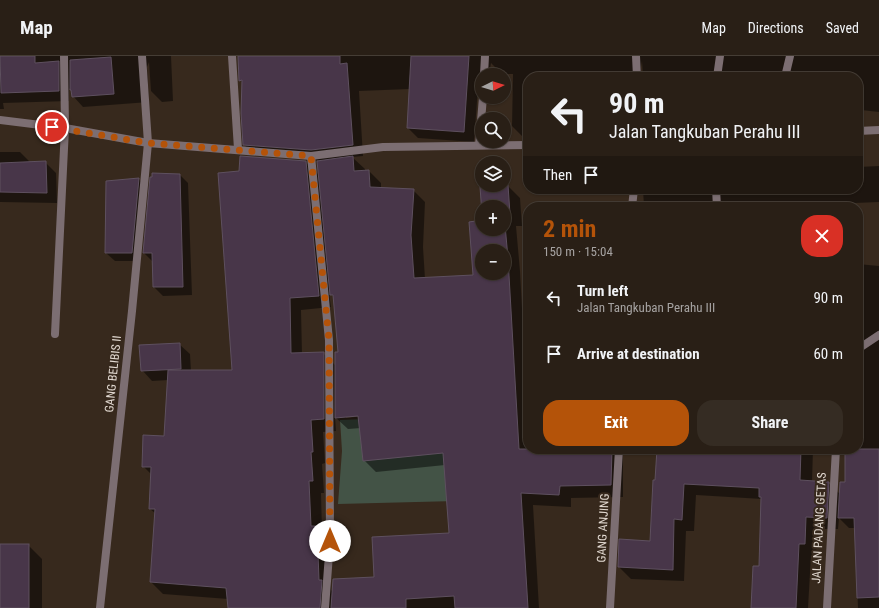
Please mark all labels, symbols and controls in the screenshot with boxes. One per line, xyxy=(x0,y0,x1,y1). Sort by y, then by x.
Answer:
text: Map xyxy=(20,16,53,39)
text: Map xyxy=(702,20,726,36)
text: Directions xyxy=(748,20,804,36)
text: Saved xyxy=(826,20,859,36)
north arrow xyxy=(475,68,511,104)
map controls xyxy=(475,68,511,280)
text: 90 m xyxy=(609,87,665,120)
icon: left xyxy=(543,88,595,140)
pin xyxy=(35,110,69,144)
button: search xyxy=(475,112,511,148)
icon: arrive xyxy=(41,116,63,138)
text: Jalan Tangkuban Perahu III xyxy=(609,121,800,142)
button: layers xyxy=(475,156,511,192)
icon: arrive xyxy=(580,164,602,186)
text: Then xyxy=(543,166,572,184)
button: + xyxy=(475,200,511,236)
text: 2 min xyxy=(543,215,596,243)
button: close xyxy=(801,215,843,257)
button: − xyxy=(475,244,511,280)
text: 150 m · 15:04 xyxy=(543,244,613,259)
text: Turn left xyxy=(577,282,628,300)
icon: left xyxy=(543,287,565,309)
text: 90 m xyxy=(813,289,843,307)
text: Jalan Tangkuban Perahu III xyxy=(577,300,715,315)
street label: GANG BELIBIS II xyxy=(102,335,124,413)
icon: arrive xyxy=(543,343,565,365)
text: Arrive at destination xyxy=(577,345,700,363)
text: 60 m xyxy=(813,345,843,363)
button: Exit xyxy=(543,400,689,446)
button: Share xyxy=(697,400,843,446)
street label: JALAN PADANG GETAS xyxy=(809,472,829,584)
street label: GANG ANJING xyxy=(594,493,612,563)
position arrow xyxy=(309,520,351,562)

